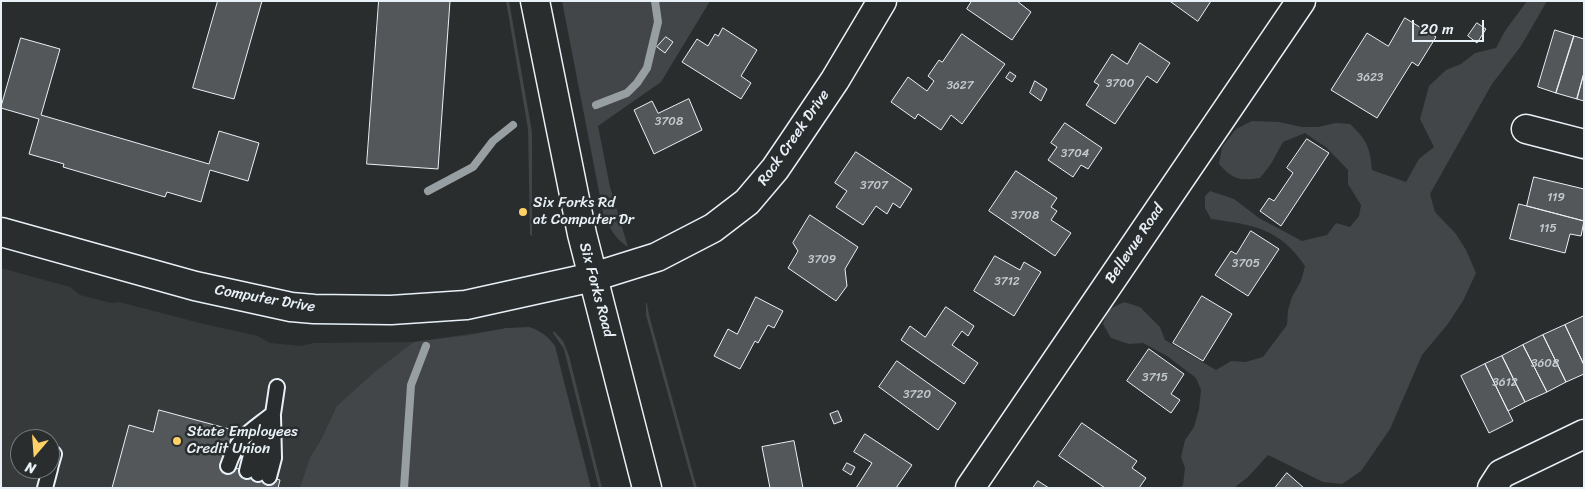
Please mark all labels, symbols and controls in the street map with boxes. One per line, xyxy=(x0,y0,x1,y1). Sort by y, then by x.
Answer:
scale bar xyxy=(1415,10,1488,42)
text: 20 m xyxy=(1420,16,1454,42)
house number: 3623 xyxy=(1357,71,1383,85)
house number: 3700 xyxy=(1106,77,1134,91)
house number: 3627 xyxy=(946,79,974,93)
street label: Rock Creek Drive xyxy=(754,87,834,189)
house number: 3708 xyxy=(655,115,683,129)
house number: 3704 xyxy=(1061,147,1089,161)
house number: 3707 xyxy=(860,179,888,193)
house number: 119 xyxy=(1547,191,1565,205)
place label: Six Forks Rd at Computer Dr xyxy=(533,194,634,229)
street label: Bellevue Road xyxy=(1102,201,1168,287)
marker: Six Forks Rd at Computer Dr xyxy=(517,206,529,218)
house number: 3708 xyxy=(1011,209,1039,223)
house number: 115 xyxy=(1539,222,1557,236)
street label: Six Forks Road xyxy=(575,241,617,339)
house number: 3709 xyxy=(808,253,836,267)
house number: 3705 xyxy=(1232,257,1260,271)
house number: 3712 xyxy=(994,275,1020,289)
street label: Computer Drive xyxy=(213,281,317,317)
house number: 3608 xyxy=(1531,357,1559,371)
house number: 3715 xyxy=(1142,371,1168,385)
house number: 3612 xyxy=(1492,376,1518,390)
house number: 3720 xyxy=(903,388,931,402)
place label: State Employees Credit Union xyxy=(187,423,298,458)
north arrow xyxy=(10,429,60,479)
marker: State Employees Credit Union xyxy=(171,435,183,447)
text: N xyxy=(22,454,39,481)

